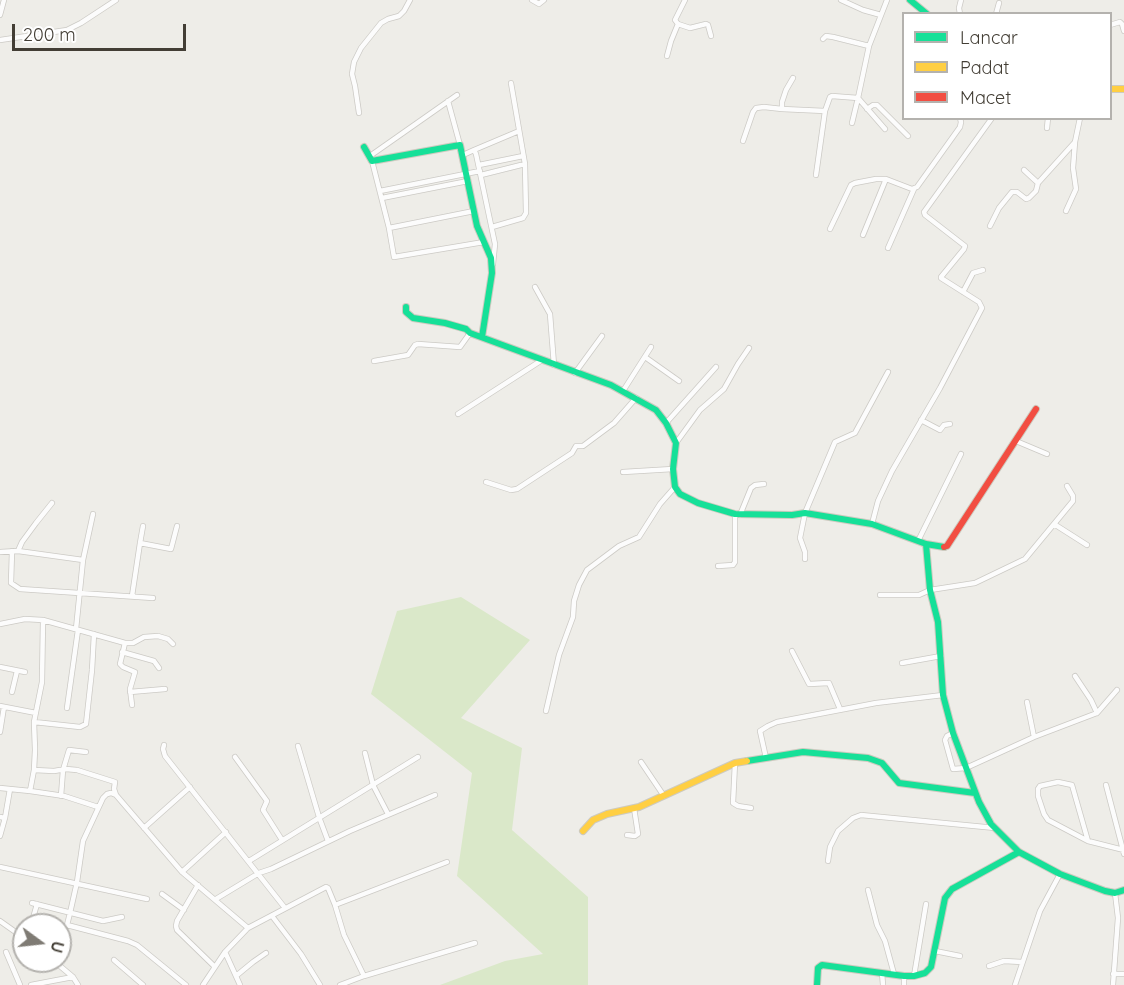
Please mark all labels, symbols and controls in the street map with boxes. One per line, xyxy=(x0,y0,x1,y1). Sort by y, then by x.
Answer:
scale bar xyxy=(15,12,189,50)
legend xyxy=(902,12,1112,120)
text: 200 m xyxy=(23,23,76,46)
text: Lancar xyxy=(960,26,1018,49)
text: Padat xyxy=(960,56,1009,79)
text: Macet xyxy=(960,86,1011,109)
north arrow xyxy=(12,913,72,973)
text: U xyxy=(46,939,69,955)

